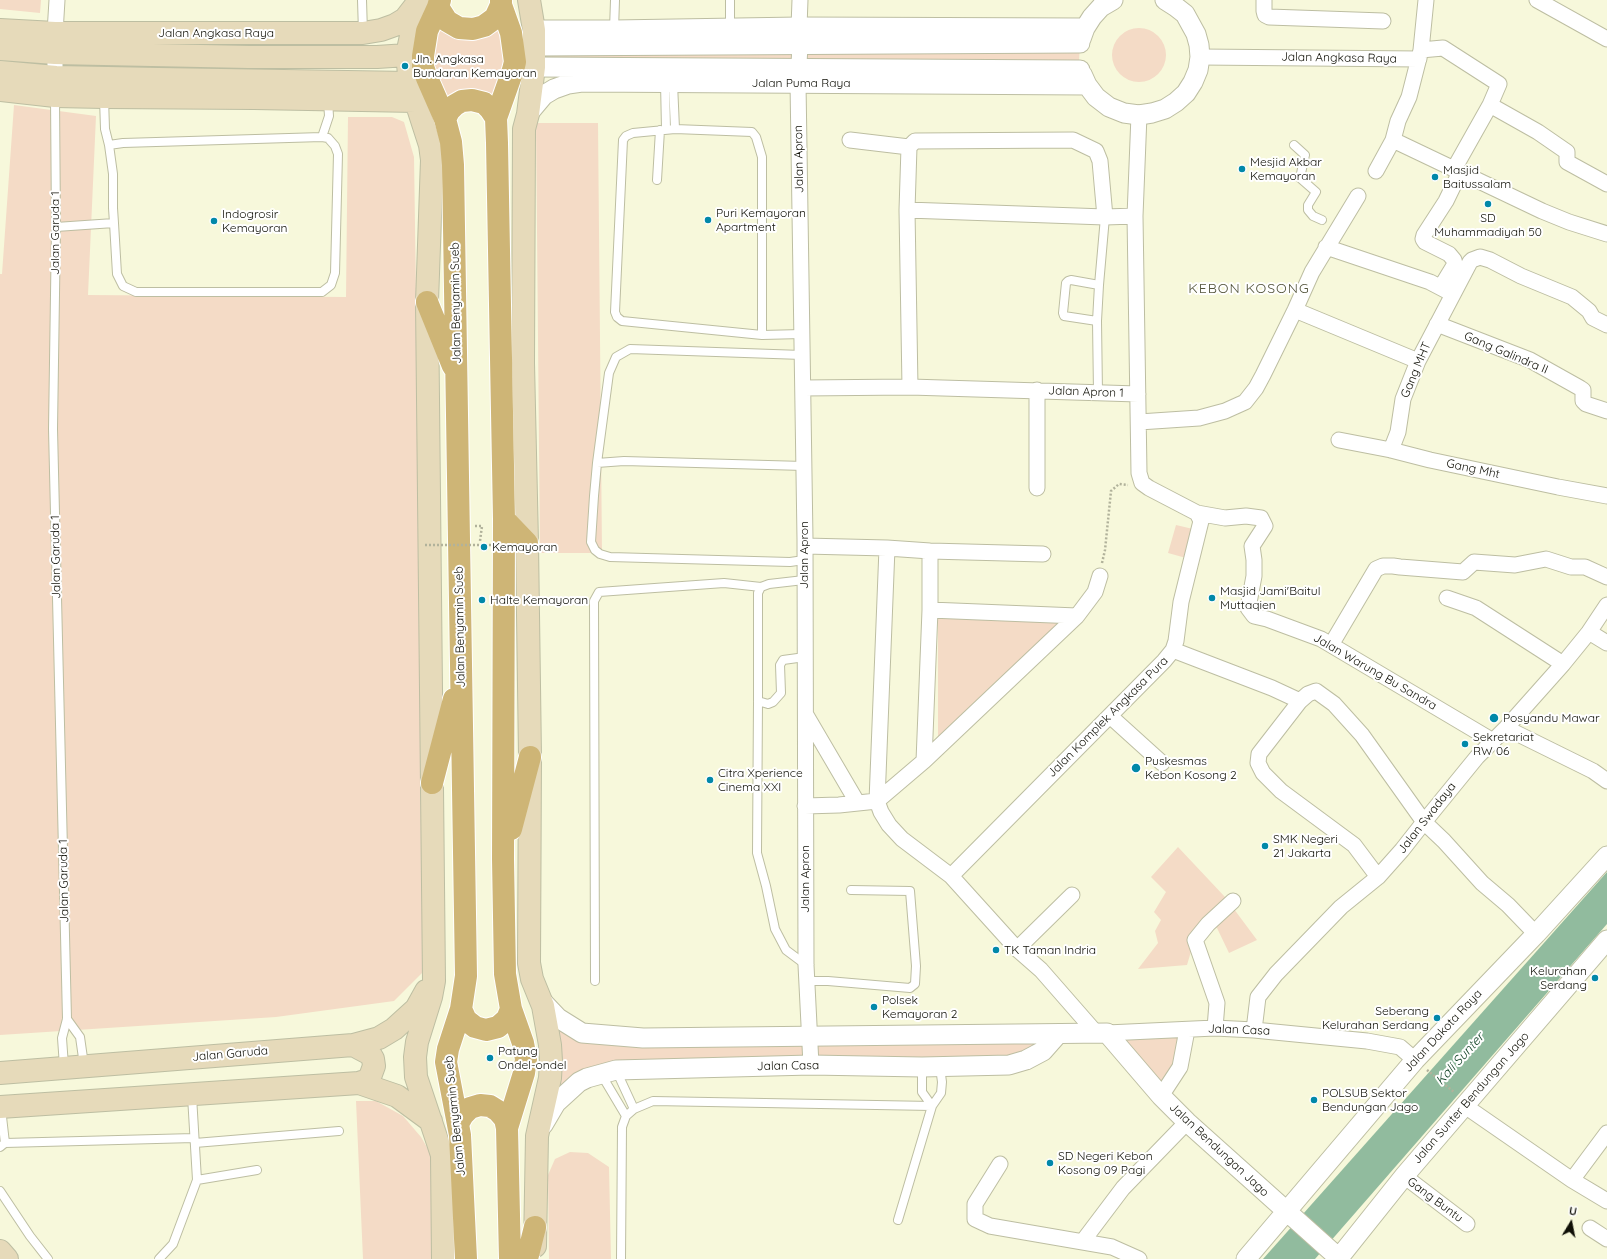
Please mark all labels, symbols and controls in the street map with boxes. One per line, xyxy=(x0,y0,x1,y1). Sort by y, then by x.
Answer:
street label: Jalan Angkasa Raya xyxy=(158,26,274,40)
street label: Jalan Angkasa Raya xyxy=(1281,50,1397,66)
place label: Jln. Angkasa Bundaran Kemayoran xyxy=(413,52,537,80)
marker: Jln. Angkasa Bundaran Kemayoran xyxy=(400,61,410,71)
street label: Jalan Puma Raya xyxy=(751,76,851,90)
street label: Jalan Apron xyxy=(791,125,807,193)
place label: Mesjid Akbar Kemayoran xyxy=(1250,155,1322,183)
place label: Masjid Baitussalam xyxy=(1443,163,1511,191)
marker: Mesjid Akbar Kemayoran xyxy=(1237,164,1247,174)
marker: Masjid Baitussalam xyxy=(1430,172,1440,182)
street label: Jalan Garuda 1 xyxy=(48,191,62,275)
marker: SD Muhammadiyah 50 xyxy=(1483,199,1493,209)
place label: Puri Kemayoran Apartment xyxy=(716,206,806,234)
place label: Indogrosir Kemayoran xyxy=(222,207,288,235)
place label: SD Muhammadiyah 50 xyxy=(1434,211,1542,239)
marker: Puri Kemayoran Apartment xyxy=(703,215,713,225)
marker: Indogrosir Kemayoran xyxy=(209,216,219,226)
street label: Jalan Benyamin Sueb xyxy=(448,242,464,364)
district label: KEBON KOSONG xyxy=(1188,281,1310,297)
street label: Gang Galindra II xyxy=(1462,329,1550,377)
street label: Gang MHT xyxy=(1398,340,1434,400)
street label: Jalan Apron 1 xyxy=(1048,383,1124,401)
street label: Gang Mht xyxy=(1445,456,1501,482)
street label: Jalan Garuda 1 xyxy=(48,515,64,599)
street label: Jalan Apron xyxy=(797,521,811,589)
place label: Kemayoran xyxy=(492,540,558,554)
marker: Kemayoran xyxy=(479,542,489,552)
street label: Jalan Benyamin Sueb xyxy=(452,566,468,688)
place label: Masjid Jami'Baitul Muttaqien xyxy=(1220,584,1320,612)
place label: Halte Kemayoran xyxy=(490,593,588,607)
marker: Masjid Jami'Baitul Muttaqien xyxy=(1207,593,1217,603)
marker: Halte Kemayoran xyxy=(477,595,487,605)
street label: Jalan Warung Bu Sandra xyxy=(1311,631,1439,713)
street label: Jalan Komplek Angkasa Pura xyxy=(1045,654,1171,780)
place label: Posyandu Mawar xyxy=(1503,711,1600,725)
marker: Posyandu Mawar xyxy=(1488,712,1500,724)
place label: Sekretariat RW 06 xyxy=(1473,730,1534,758)
marker: Sekretariat RW 06 xyxy=(1460,739,1470,749)
place label: Puskesmas Kebon Kosong 2 xyxy=(1145,754,1237,782)
marker: Puskesmas Kebon Kosong 2 xyxy=(1130,762,1142,774)
place label: Citra Xperience Cinema XXI xyxy=(718,766,803,794)
marker: Citra Xperience Cinema XXI xyxy=(705,775,715,785)
street label: Jalan Swadaya xyxy=(1395,780,1459,856)
place label: SMK Negeri 21 Jakarta xyxy=(1273,832,1338,860)
street label: Jalan Garuda 1 xyxy=(56,839,72,923)
marker: SMK Negeri 21 Jakarta xyxy=(1260,841,1270,851)
street label: Jalan Apron xyxy=(798,845,812,913)
place label: TK Taman Indria xyxy=(1004,943,1096,957)
marker: TK Taman Indria xyxy=(991,945,1001,955)
place label: Kelurahan Serdang xyxy=(1530,964,1587,992)
marker: Kelurahan Serdang xyxy=(1590,973,1600,983)
street label: Jalan Dakota Raya xyxy=(1401,987,1485,1075)
place label: Polsek Kemayoran 2 xyxy=(882,993,957,1021)
marker: Polsek Kemayoran 2 xyxy=(869,1002,879,1012)
place label: Seberang Kelurahan Serdang xyxy=(1322,1004,1429,1032)
marker: Seberang Kelurahan Serdang xyxy=(1432,1013,1442,1023)
street label: Jalan Casa xyxy=(1208,1022,1270,1038)
street label: Jalan Sunter Bendungan Jago xyxy=(1410,1029,1532,1167)
water label: Kali Sunter xyxy=(1432,1030,1488,1088)
street label: Jalan Garuda xyxy=(191,1044,269,1064)
place label: Patung Ondel-ondel xyxy=(498,1044,567,1072)
marker: Patung Ondel-ondel xyxy=(485,1053,495,1063)
street label: Jalan Benyamin Sueb xyxy=(442,1055,468,1177)
street label: Jalan Casa xyxy=(757,1058,819,1074)
place label: POLSUB Sektor Bendungan Jago xyxy=(1322,1086,1418,1114)
marker: POLSUB Sektor Bendungan Jago xyxy=(1309,1095,1319,1105)
street label: Jalan Bendungan Jago xyxy=(1166,1100,1272,1200)
place label: SD Negeri Kebon Kosong 09 Pagi xyxy=(1058,1149,1153,1177)
marker: SD Negeri Kebon Kosong 09 Pagi xyxy=(1045,1158,1055,1168)
street label: Gang Buntu xyxy=(1404,1174,1466,1226)
north arrow xyxy=(1551,1203,1591,1243)
text: U xyxy=(1568,1204,1578,1219)

